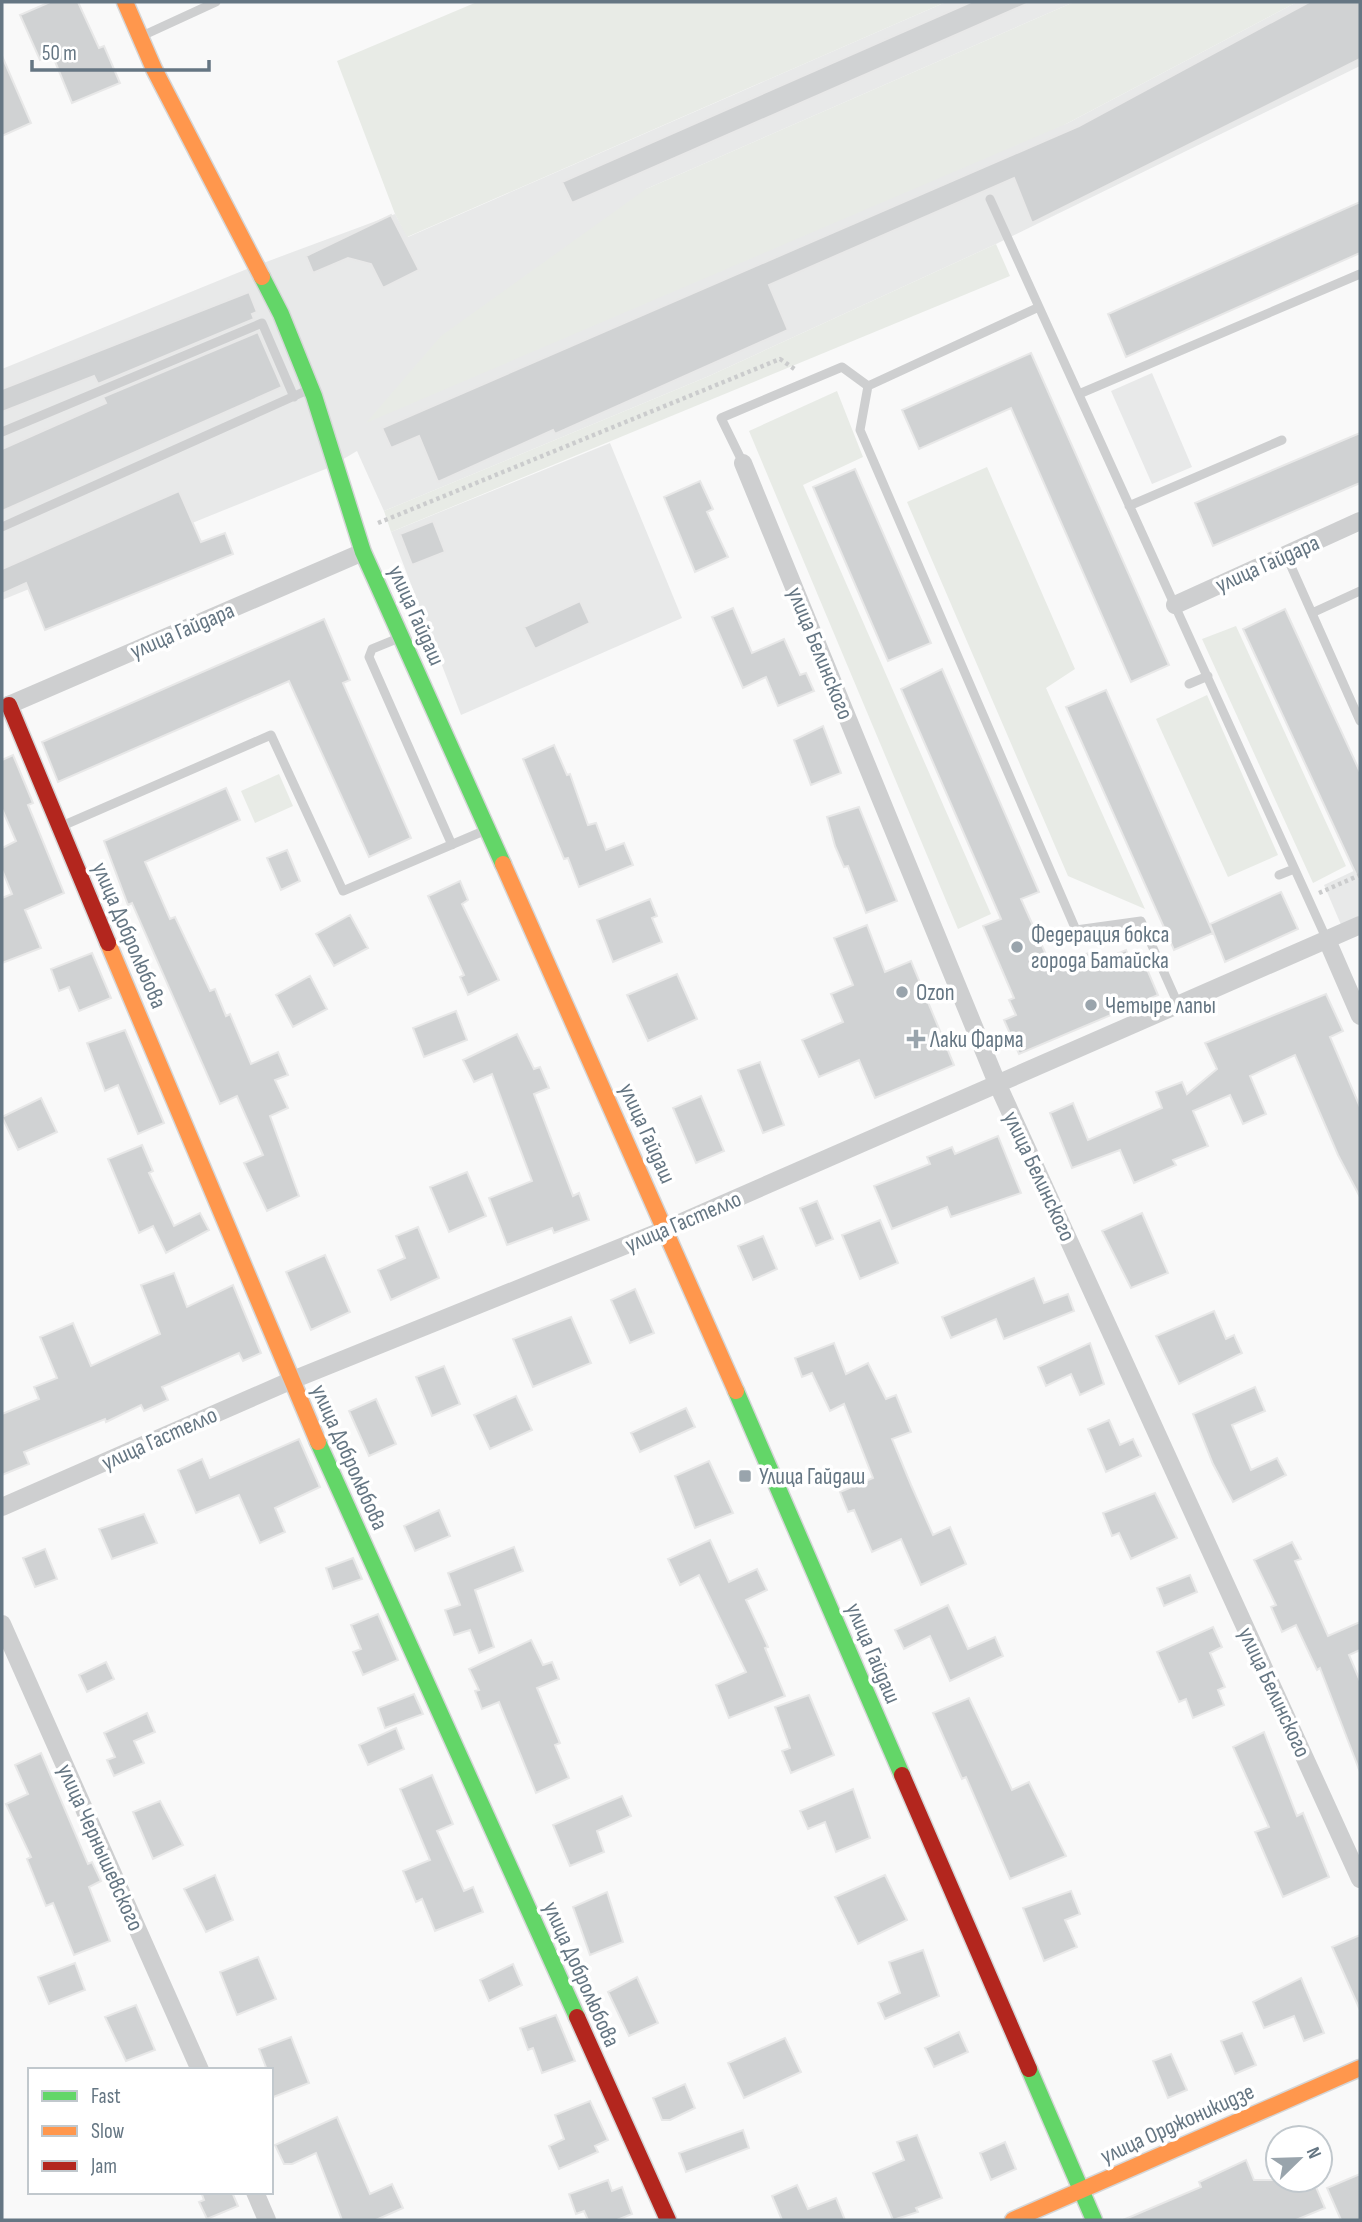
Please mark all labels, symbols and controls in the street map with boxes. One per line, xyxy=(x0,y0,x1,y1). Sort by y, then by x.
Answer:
scale bar xyxy=(32,28,208,72)
text: 50 m xyxy=(42,41,77,66)
street label: улица Гайдара xyxy=(1211,529,1324,599)
street label: улица Гайдаш xyxy=(382,561,451,670)
street label: улица Белинского xyxy=(781,583,859,724)
street label: улица Гайдара xyxy=(126,596,239,665)
street label: улица Добролюбова xyxy=(86,858,173,1013)
place label: Федерация бокса города Батайска xyxy=(1031,921,1169,975)
marker: Федерация бокса города Батайска xyxy=(1009,939,1025,955)
place label: Ozon xyxy=(916,979,955,1007)
marker: Ozon xyxy=(894,984,910,1000)
place label: Четыре лапы xyxy=(1105,992,1216,1020)
marker: Четыре лапы xyxy=(1083,997,1099,1013)
place label: Лаки Фарма xyxy=(929,1026,1024,1054)
marker: Лаки Фарма xyxy=(908,1031,924,1047)
street label: улица Гайдаш xyxy=(613,1079,682,1188)
street label: улица Белинского xyxy=(997,1107,1081,1246)
street label: улица Гастелло xyxy=(621,1185,746,1259)
street label: улица Добролюбова xyxy=(304,1380,394,1535)
street label: улица Гастелло xyxy=(97,1401,221,1477)
place label: Улица Гайдаш xyxy=(759,1463,865,1491)
marker: Улица Гайдаш xyxy=(737,1468,753,1484)
street label: улица Гайдаш xyxy=(839,1599,907,1708)
street label: улица Белинского xyxy=(1232,1623,1316,1762)
street label: улица Чернышевского xyxy=(51,1760,149,1935)
street label: улица Добролюбова xyxy=(536,1897,626,2052)
legend xyxy=(28,2068,273,2194)
street label: улица Орджоникидзе xyxy=(1096,2077,1259,2170)
text: Fast xyxy=(91,2084,121,2109)
text: Slow xyxy=(91,2119,125,2144)
north arrow xyxy=(1264,2124,1334,2194)
text: N xyxy=(1301,2144,1326,2162)
text: Jam xyxy=(90,2154,117,2179)

